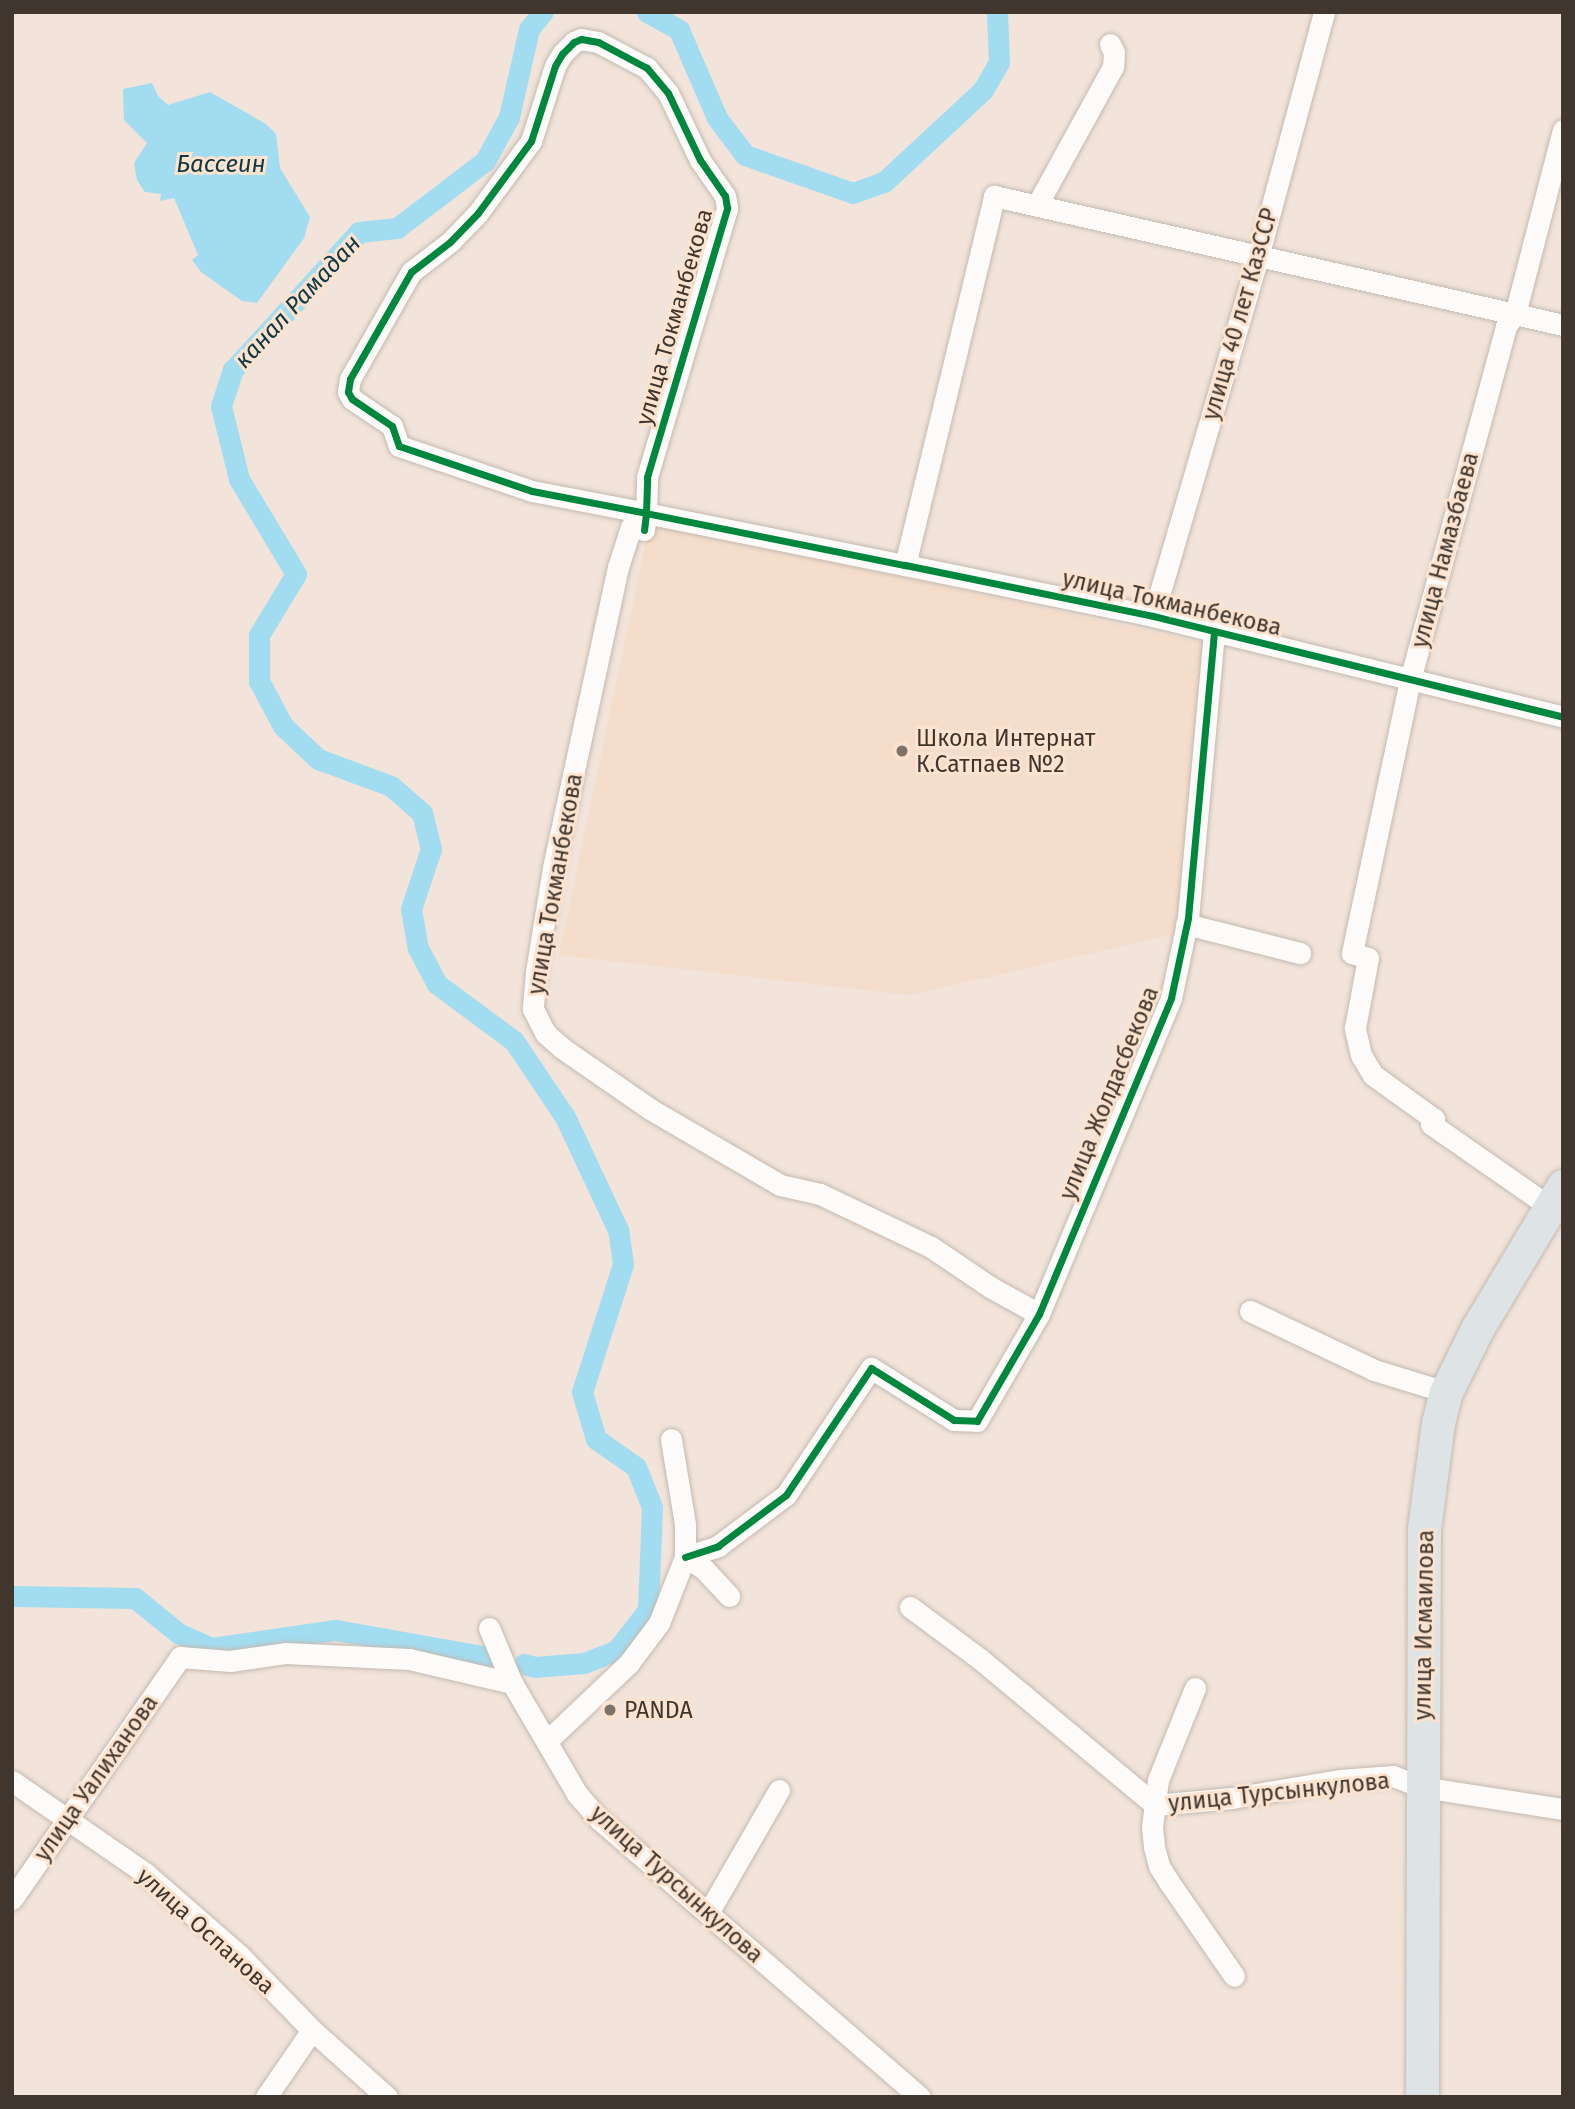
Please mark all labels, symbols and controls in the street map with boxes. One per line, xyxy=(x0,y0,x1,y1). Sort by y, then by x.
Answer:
water label: Бассеин xyxy=(176,151,266,179)
street label: улица 40 лет КазССР xyxy=(1197,205,1283,423)
street label: улица Токманбекова xyxy=(630,206,718,428)
water label: канал Рамадан xyxy=(229,229,367,375)
street label: улица Намазбаева xyxy=(1406,449,1484,651)
street label: улица Токманбекова xyxy=(1060,564,1284,642)
place label: Школа Интернат К.Сатпаев №2 xyxy=(916,724,1095,778)
marker: Школа Интернат К.Сатпаев №2 xyxy=(894,743,910,759)
street label: улица Токманбекова xyxy=(522,771,588,997)
street label: улица Жолдасбекова xyxy=(1054,982,1164,1204)
street label: улица Исмаилова xyxy=(1409,1529,1439,1721)
street label: улица Уалиханова xyxy=(28,1690,164,1866)
place label: PANDA xyxy=(624,1696,693,1724)
marker: PANDA xyxy=(602,1702,618,1718)
street label: улица Турсынкулова xyxy=(1167,1767,1391,1817)
street label: улица Турсынкулова xyxy=(585,1799,769,1969)
street label: улица Оспанова xyxy=(132,1862,280,2000)

